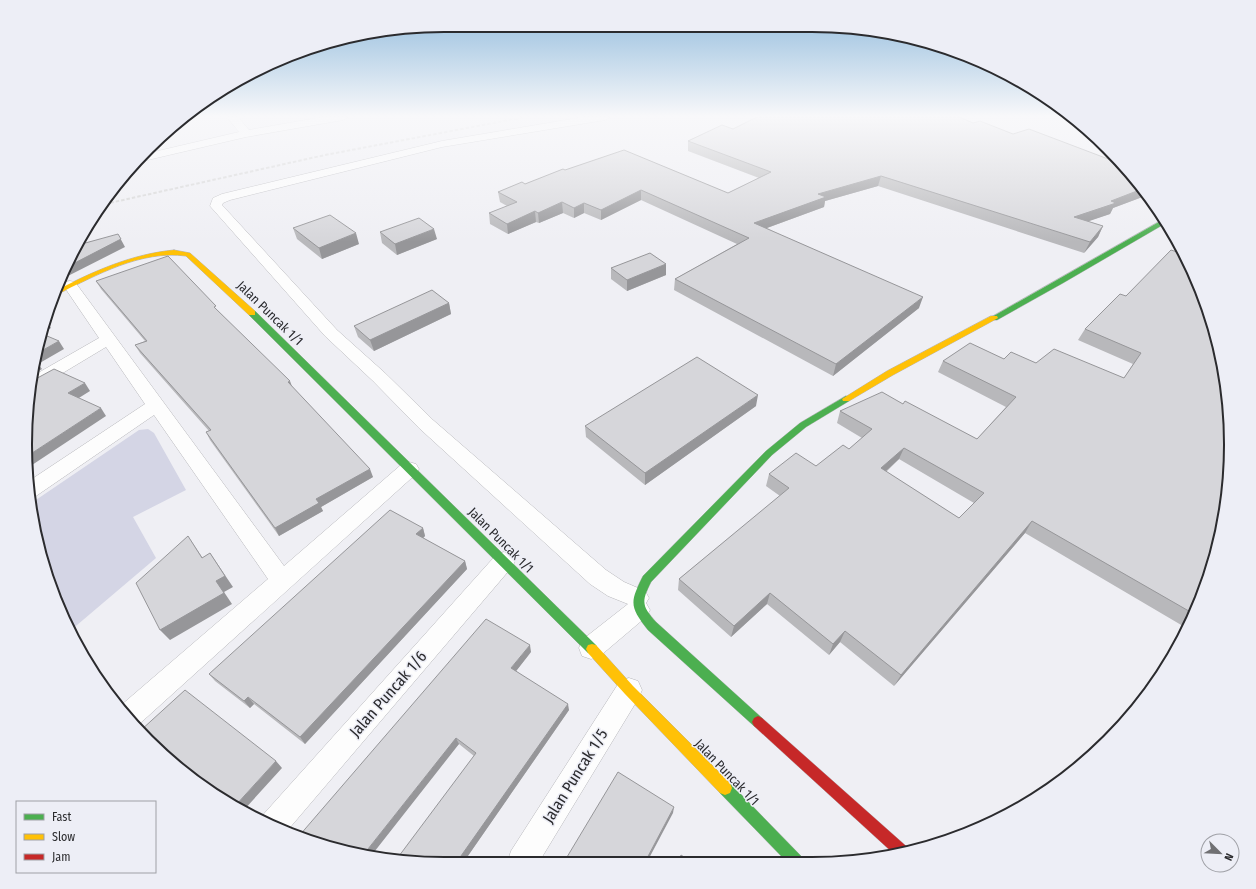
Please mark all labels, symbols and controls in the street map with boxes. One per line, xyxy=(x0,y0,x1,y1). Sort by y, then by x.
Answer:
street label: Jalan Puncak 1/1 xyxy=(234,278,306,348)
street label: Jalan Puncak 1/1 xyxy=(465,504,537,576)
street label: Jalan Puncak 1/6 xyxy=(345,647,431,741)
street label: Jalan Puncak 1/5 xyxy=(538,725,612,827)
street label: Jalan Puncak 1/1 xyxy=(692,736,762,808)
legend xyxy=(16,801,156,873)
text: Fast xyxy=(52,810,71,824)
text: Slow xyxy=(52,830,75,844)
north arrow xyxy=(1200,833,1240,873)
text: Jam xyxy=(52,850,70,864)
text: N xyxy=(1221,851,1236,863)

